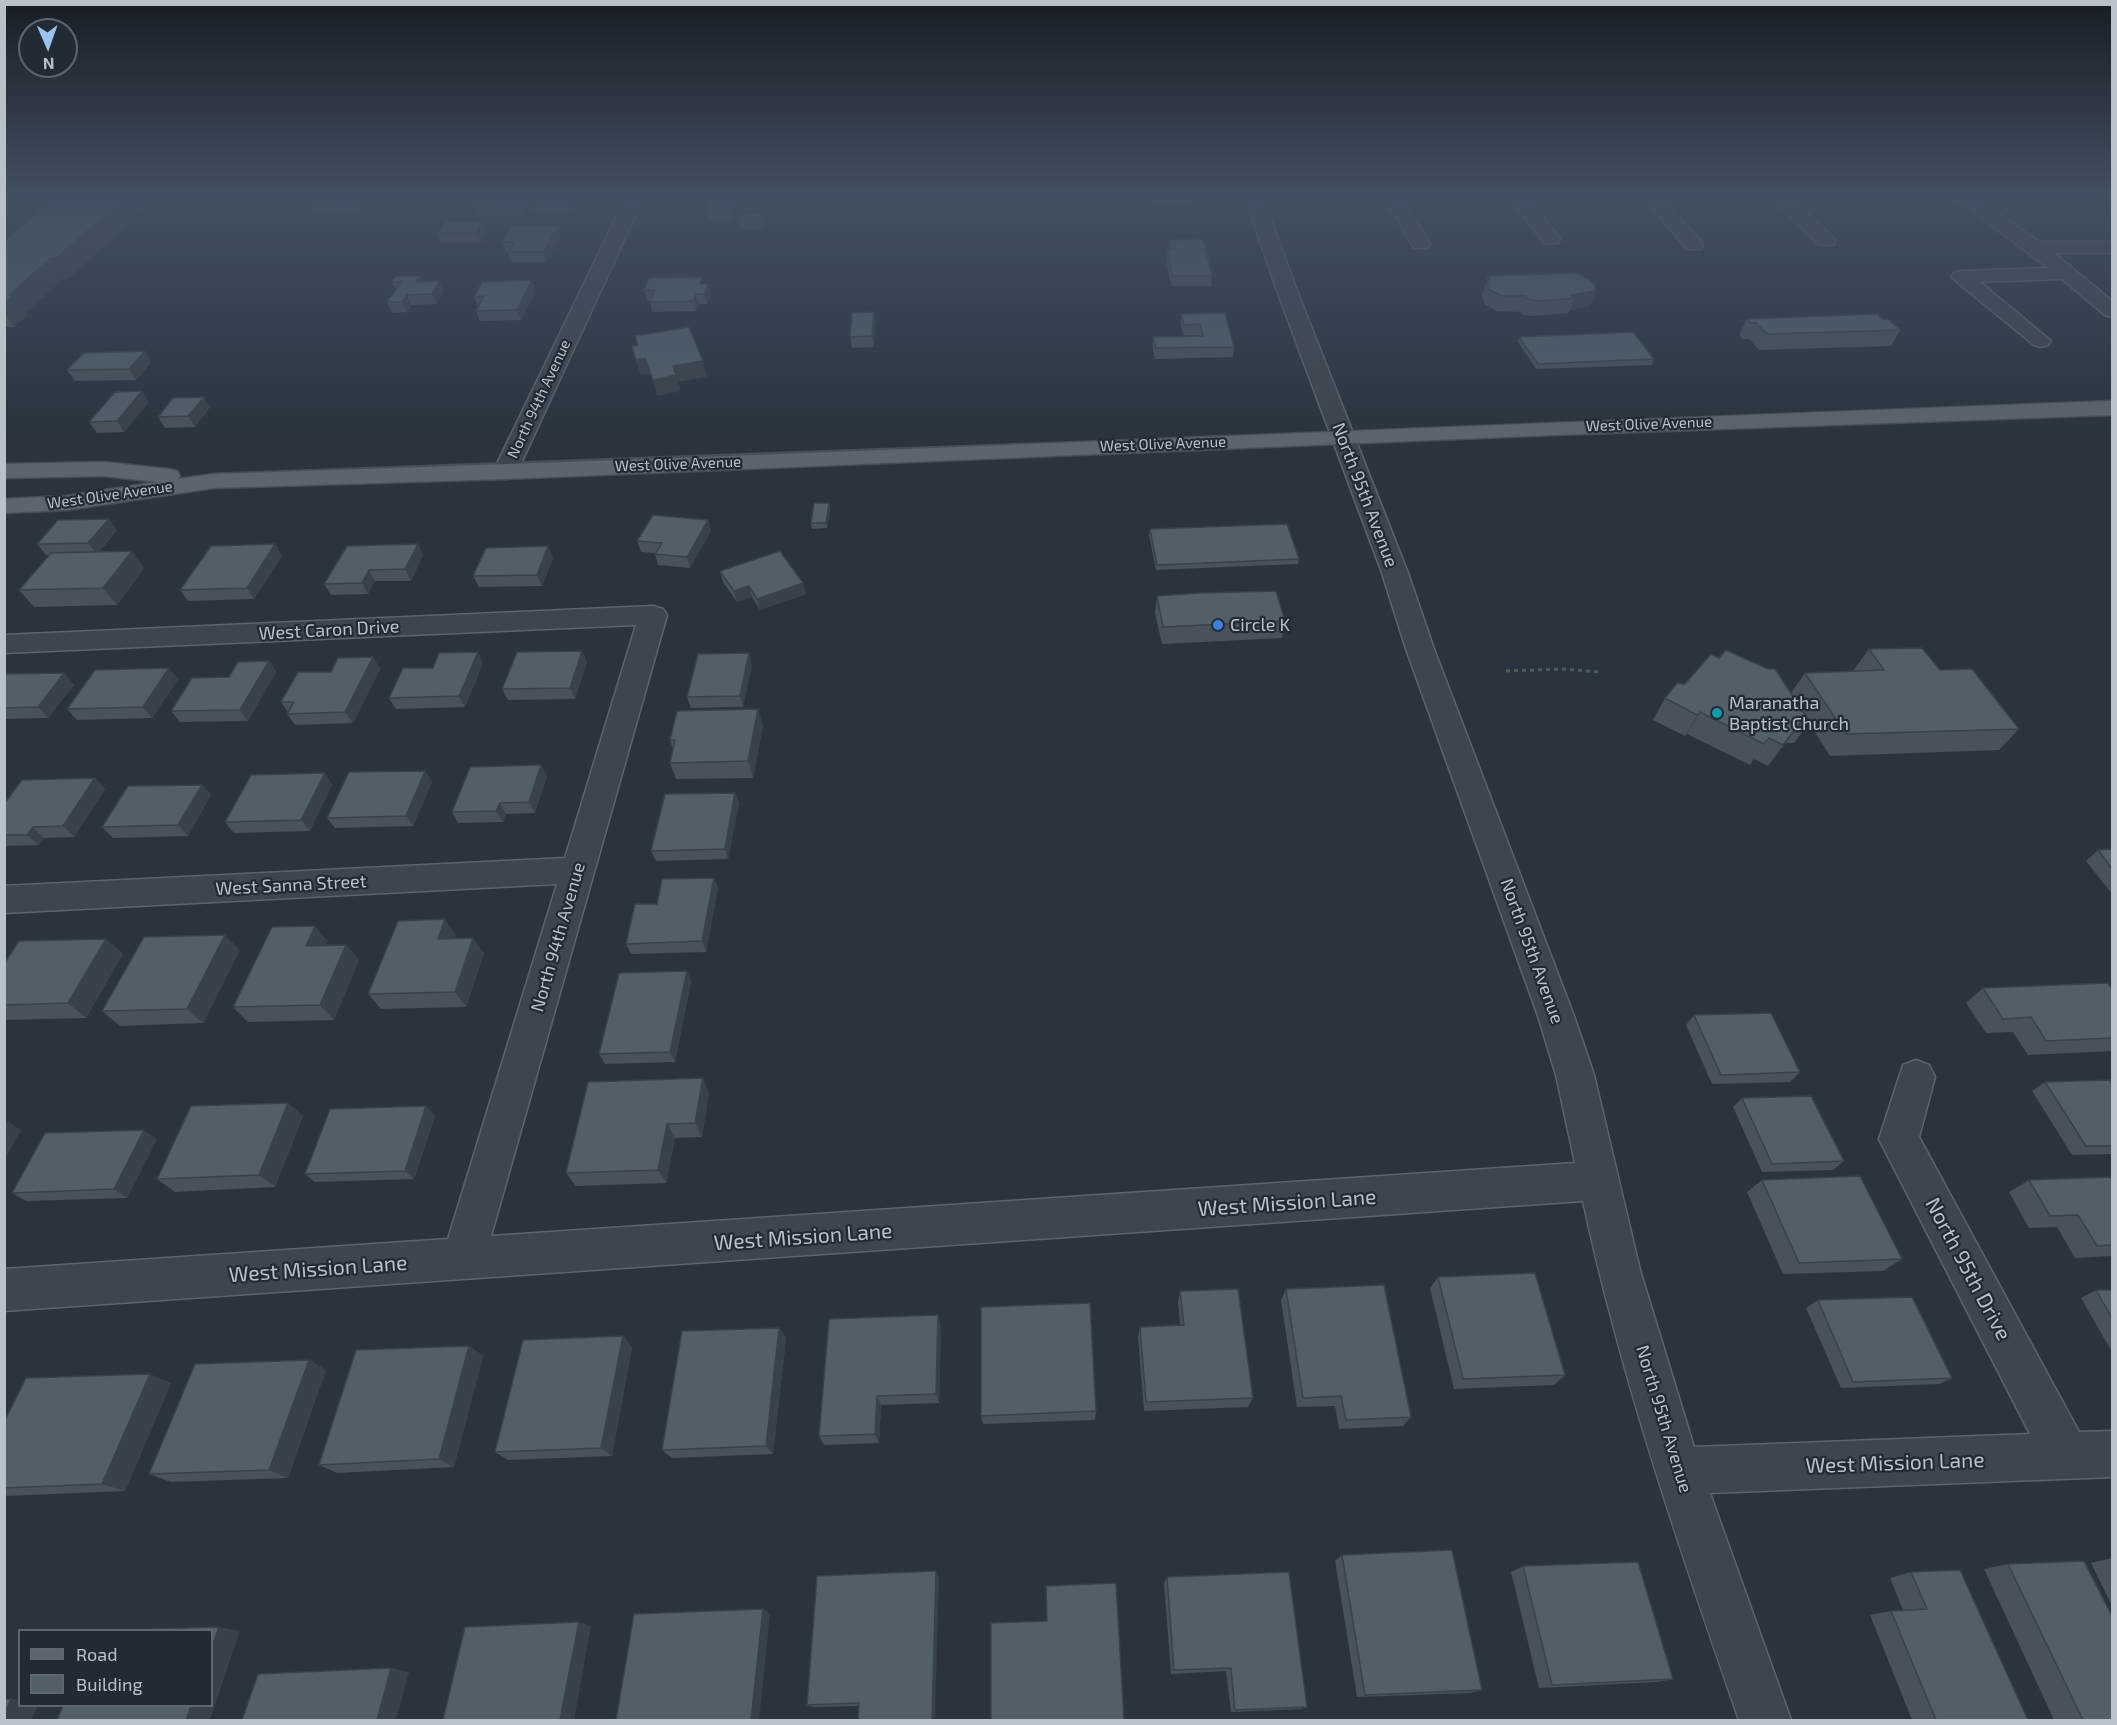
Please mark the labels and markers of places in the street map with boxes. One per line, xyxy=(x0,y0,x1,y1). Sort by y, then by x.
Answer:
place label: Circle K xyxy=(1230,614,1290,636)
marker: Circle K xyxy=(1211,618,1225,632)
place label: Maranatha Baptist Church xyxy=(1729,692,1849,734)
marker: Maranatha Baptist Church xyxy=(1710,706,1724,720)

